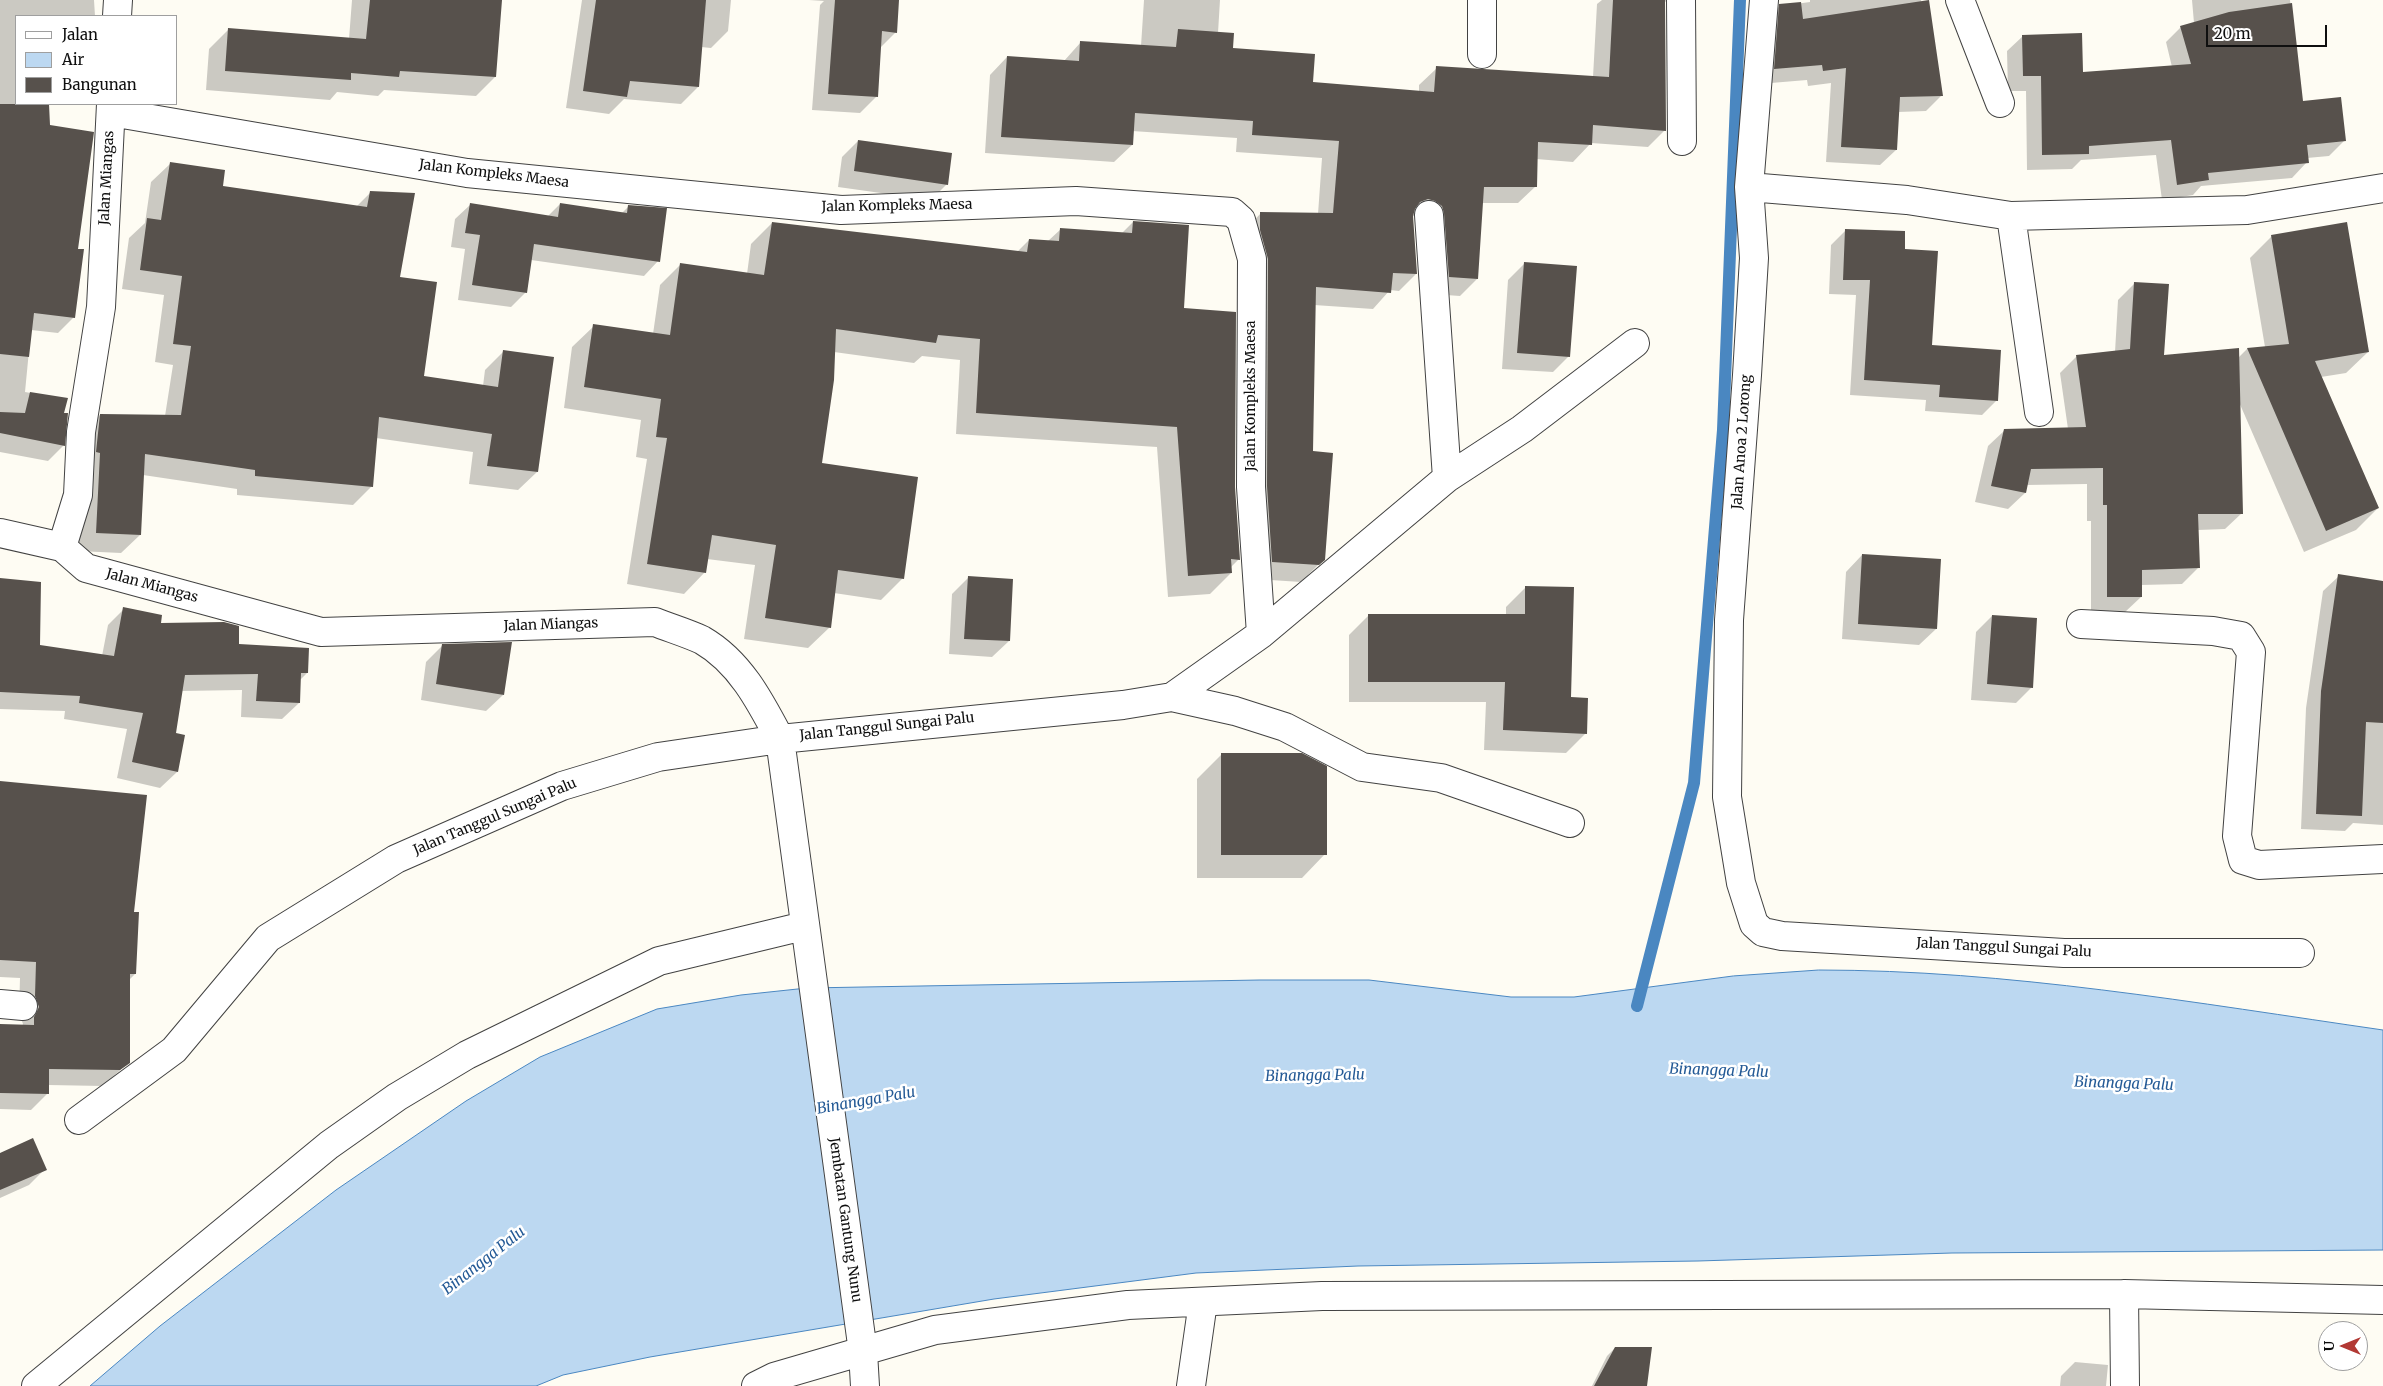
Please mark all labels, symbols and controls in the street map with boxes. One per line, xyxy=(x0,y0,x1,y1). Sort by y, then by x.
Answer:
legend xyxy=(15,15,178,105)
scale bar xyxy=(2208,15,2329,47)
text: 20 m xyxy=(2214,24,2251,43)
text: Jalan xyxy=(62,25,98,44)
text: Air xyxy=(62,50,84,69)
text: Bangunan xyxy=(62,75,137,94)
street label: Jalan Miangas xyxy=(96,130,118,226)
street label: Jalan Kompleks Maesa xyxy=(418,156,570,192)
street label: Jalan Kompleks Maesa xyxy=(821,196,973,216)
street label: Jalan Kompleks Maesa xyxy=(1243,321,1259,471)
street label: Jalan Anoa 2 Lorong xyxy=(1729,374,1755,510)
street label: Jalan Miangas xyxy=(104,566,200,606)
street label: Jalan Miangas xyxy=(503,615,599,635)
street label: Jalan Tanggul Sungai Palu xyxy=(799,709,975,745)
street label: Jalan Tanggul Sungai Palu xyxy=(411,775,579,859)
street label: Jalan Tanggul Sungai Palu xyxy=(1916,935,2092,961)
water label: Binangga Palu xyxy=(1669,1060,1769,1082)
water label: Binangga Palu xyxy=(1265,1066,1365,1086)
water label: Binangga Palu xyxy=(2074,1073,2174,1095)
water label: Binangga Palu xyxy=(815,1083,917,1119)
street label: Jembatan Gantung Nunu xyxy=(825,1136,865,1304)
water label: Binangga Palu xyxy=(439,1223,529,1299)
north arrow xyxy=(2318,1321,2368,1371)
text: U xyxy=(2320,1341,2338,1351)

